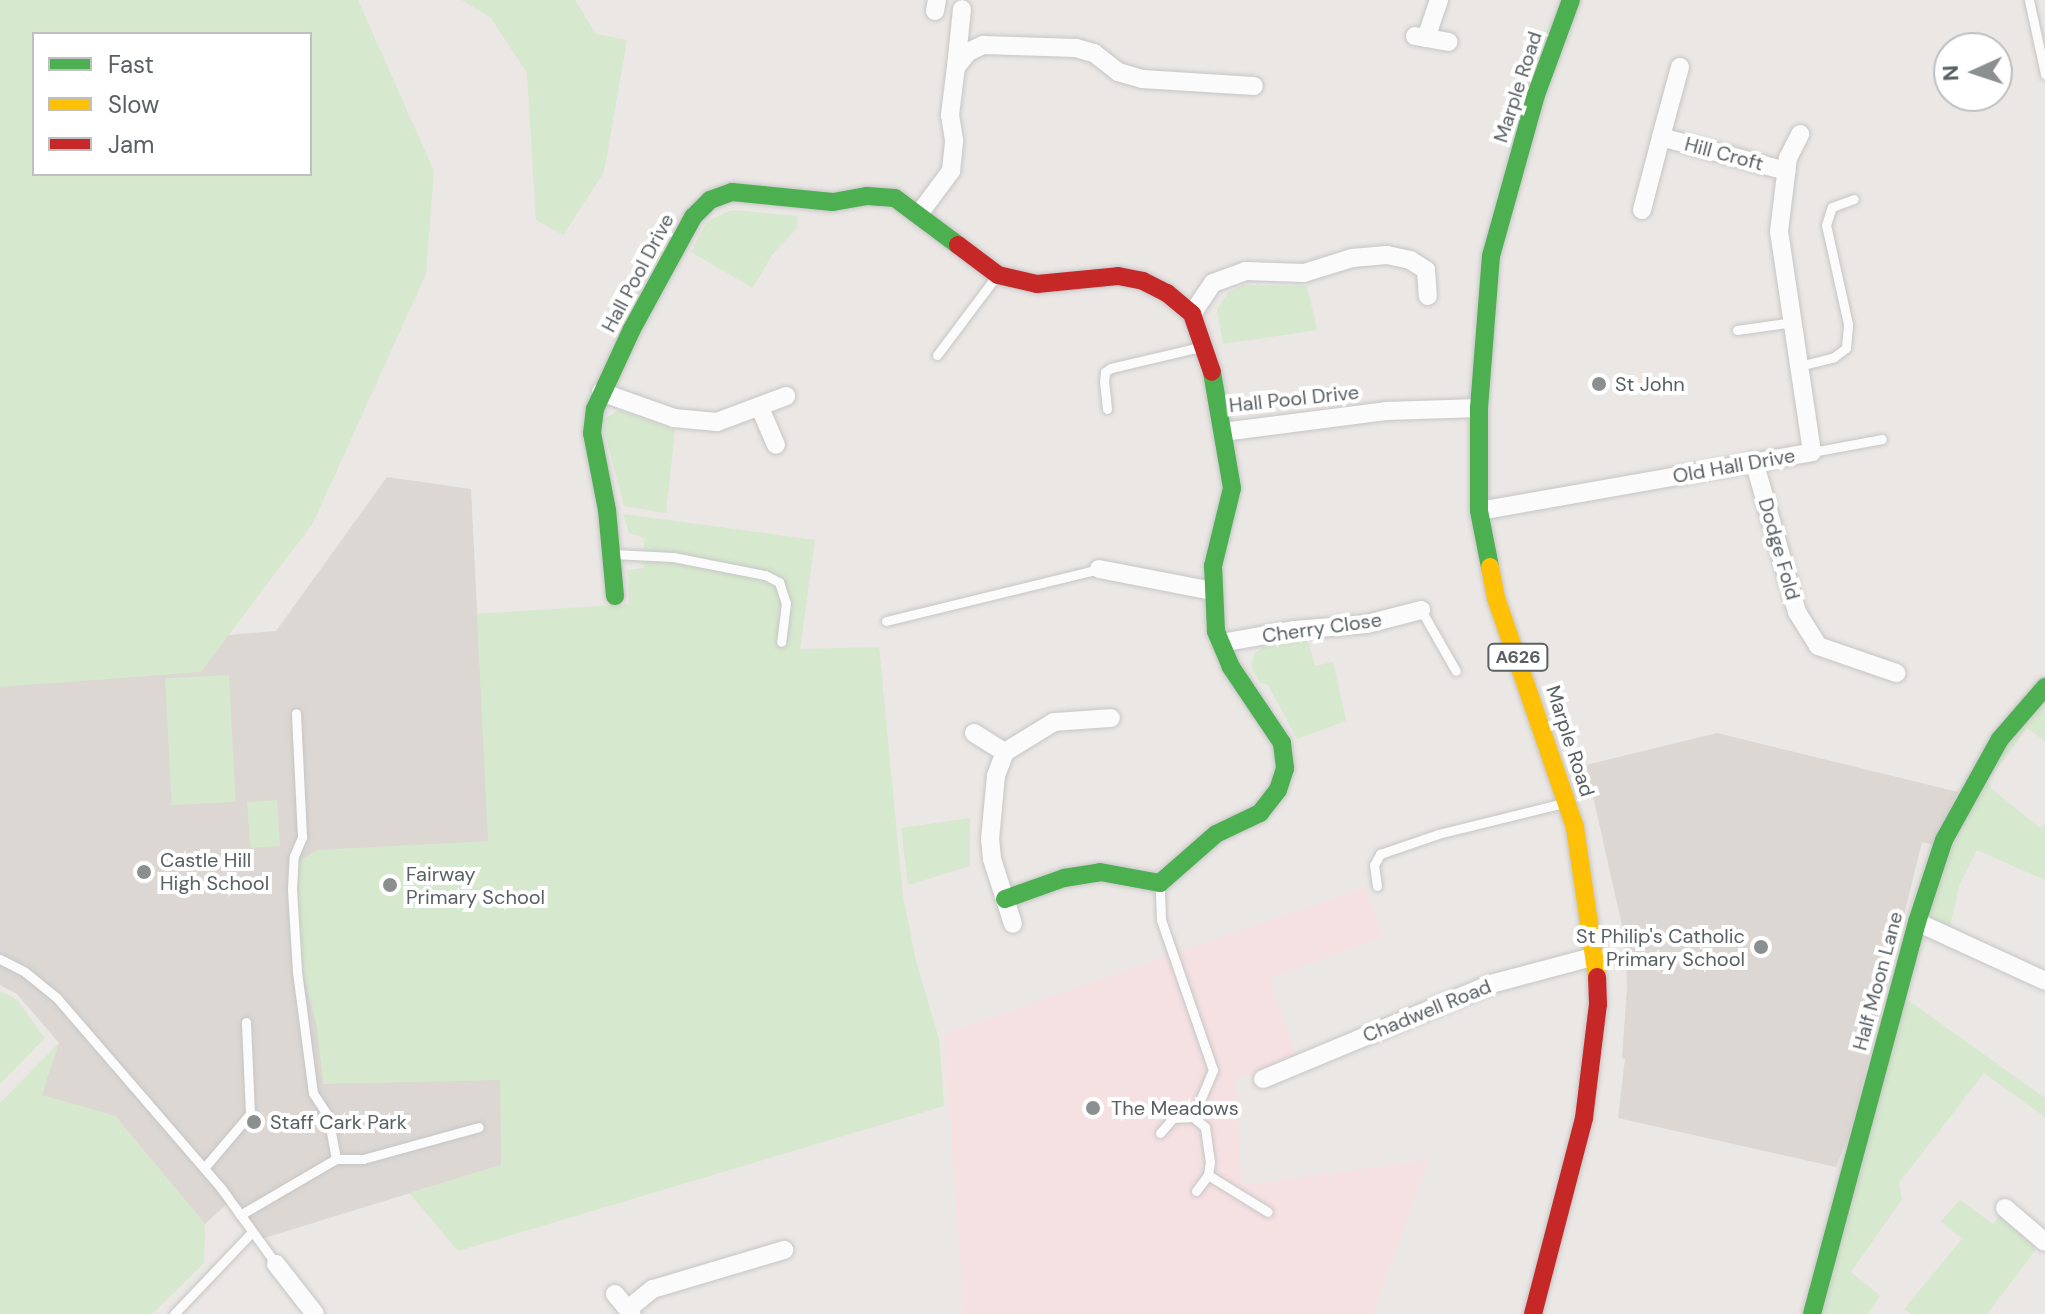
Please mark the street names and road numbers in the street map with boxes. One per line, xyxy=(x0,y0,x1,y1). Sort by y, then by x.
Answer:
street label: Marple Road xyxy=(1489,28,1547,146)
street label: Hill Croft xyxy=(1682,132,1766,176)
street label: Hall Pool Drive xyxy=(597,210,679,336)
street label: Hall Pool Drive xyxy=(1228,380,1360,418)
street label: Old Hall Drive xyxy=(1671,443,1797,489)
street label: Dodge Fold xyxy=(1753,495,1805,603)
street label: Cherry Close xyxy=(1261,608,1383,648)
road number: A626 xyxy=(1486,643,1550,671)
street label: Marple Road xyxy=(1541,682,1599,800)
street label: Half Moon Lane xyxy=(1848,909,1908,1053)
street label: Chadwell Road xyxy=(1359,974,1495,1048)

